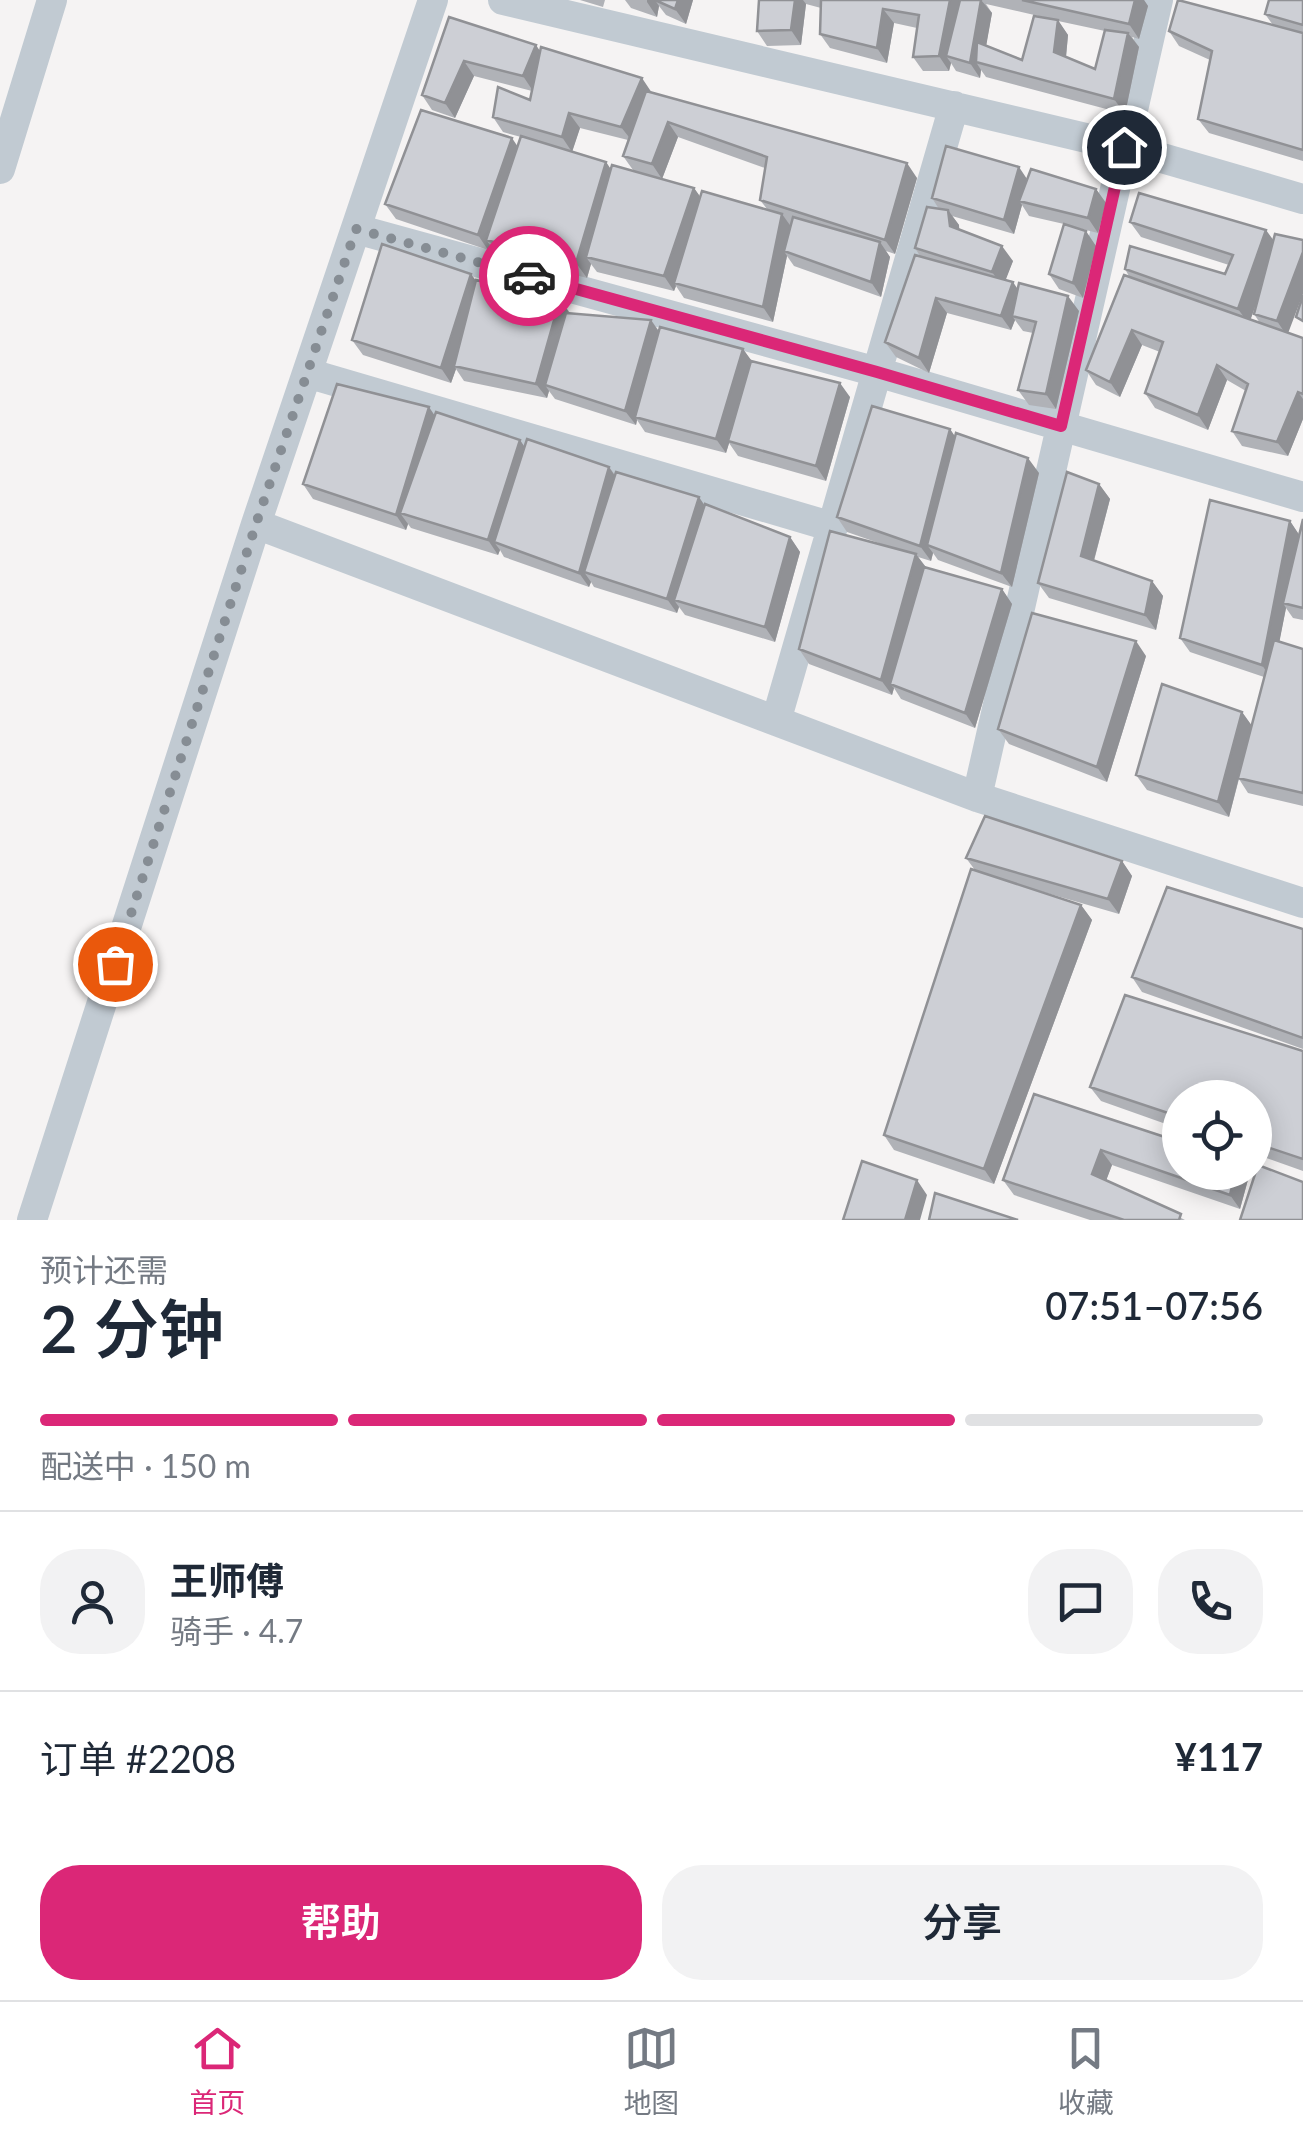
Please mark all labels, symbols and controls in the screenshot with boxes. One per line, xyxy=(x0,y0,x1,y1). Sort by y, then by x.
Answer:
pin xyxy=(1082,105,1167,190)
icon: home xyxy=(1097,120,1152,175)
courier xyxy=(479,226,579,326)
icon: car xyxy=(502,249,557,304)
pin xyxy=(73,922,158,1007)
icon: bag xyxy=(88,937,143,992)
map controls xyxy=(1162,1080,1272,1190)
button: locate xyxy=(1162,1080,1272,1190)
text: 预计还需 xyxy=(40,1250,168,1289)
text: 07:51–07:56 xyxy=(1045,1282,1263,1328)
text: 2 分钟 xyxy=(40,1289,224,1367)
text: 配送中 · 150 m xyxy=(40,1446,251,1485)
button: person xyxy=(40,1549,145,1654)
button: chat xyxy=(1028,1549,1133,1654)
button: phone xyxy=(1158,1549,1263,1654)
text: 王师傅 xyxy=(170,1557,284,1603)
text: 骑手 · 4.7 xyxy=(170,1611,303,1650)
text: ¥117 xyxy=(1175,1733,1263,1779)
text: 订单 #2208 xyxy=(40,1735,236,1781)
button: 帮助 xyxy=(40,1865,642,1980)
button: 分享 xyxy=(662,1865,1263,1980)
tab: 首页 xyxy=(189,2021,245,2121)
tab: 地图 xyxy=(623,2021,680,2121)
tab: 收藏 xyxy=(1058,2021,1114,2121)

